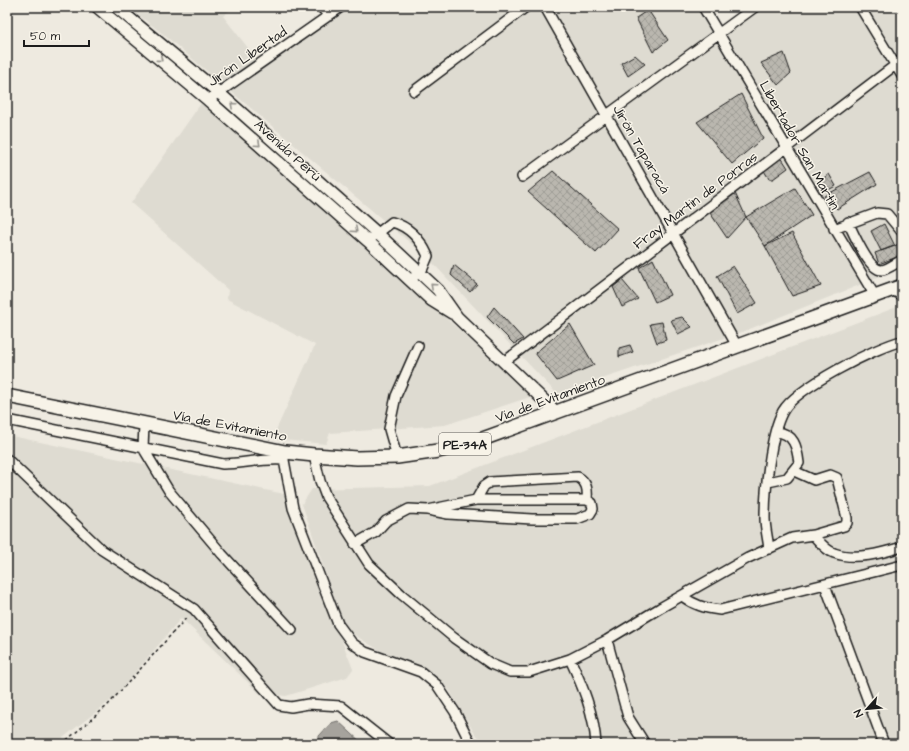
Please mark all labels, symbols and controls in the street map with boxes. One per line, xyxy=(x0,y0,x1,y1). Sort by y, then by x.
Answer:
scale bar xyxy=(24,22,89,48)
street label: Jirón Libertad xyxy=(204,22,291,92)
text: 50 m xyxy=(30,28,61,45)
one-way arrow xyxy=(155,54,162,61)
street label: Libertador San Martin xyxy=(754,77,844,214)
street label: Jirón Taparacá xyxy=(608,101,675,198)
one-way arrow xyxy=(230,103,237,110)
street label: Avenida Perú xyxy=(249,115,325,186)
one-way arrow xyxy=(253,139,260,146)
street label: Fray Martin de Porras xyxy=(629,147,762,254)
one-way arrow xyxy=(350,226,358,233)
one-way arrow xyxy=(430,283,438,291)
street label: Vía de Evitamiento xyxy=(493,370,608,428)
street label: Vía de Evitamiento xyxy=(171,405,289,447)
road number: PE-34A xyxy=(439,433,491,455)
north arrow xyxy=(847,689,887,729)
text: N xyxy=(850,707,867,720)

